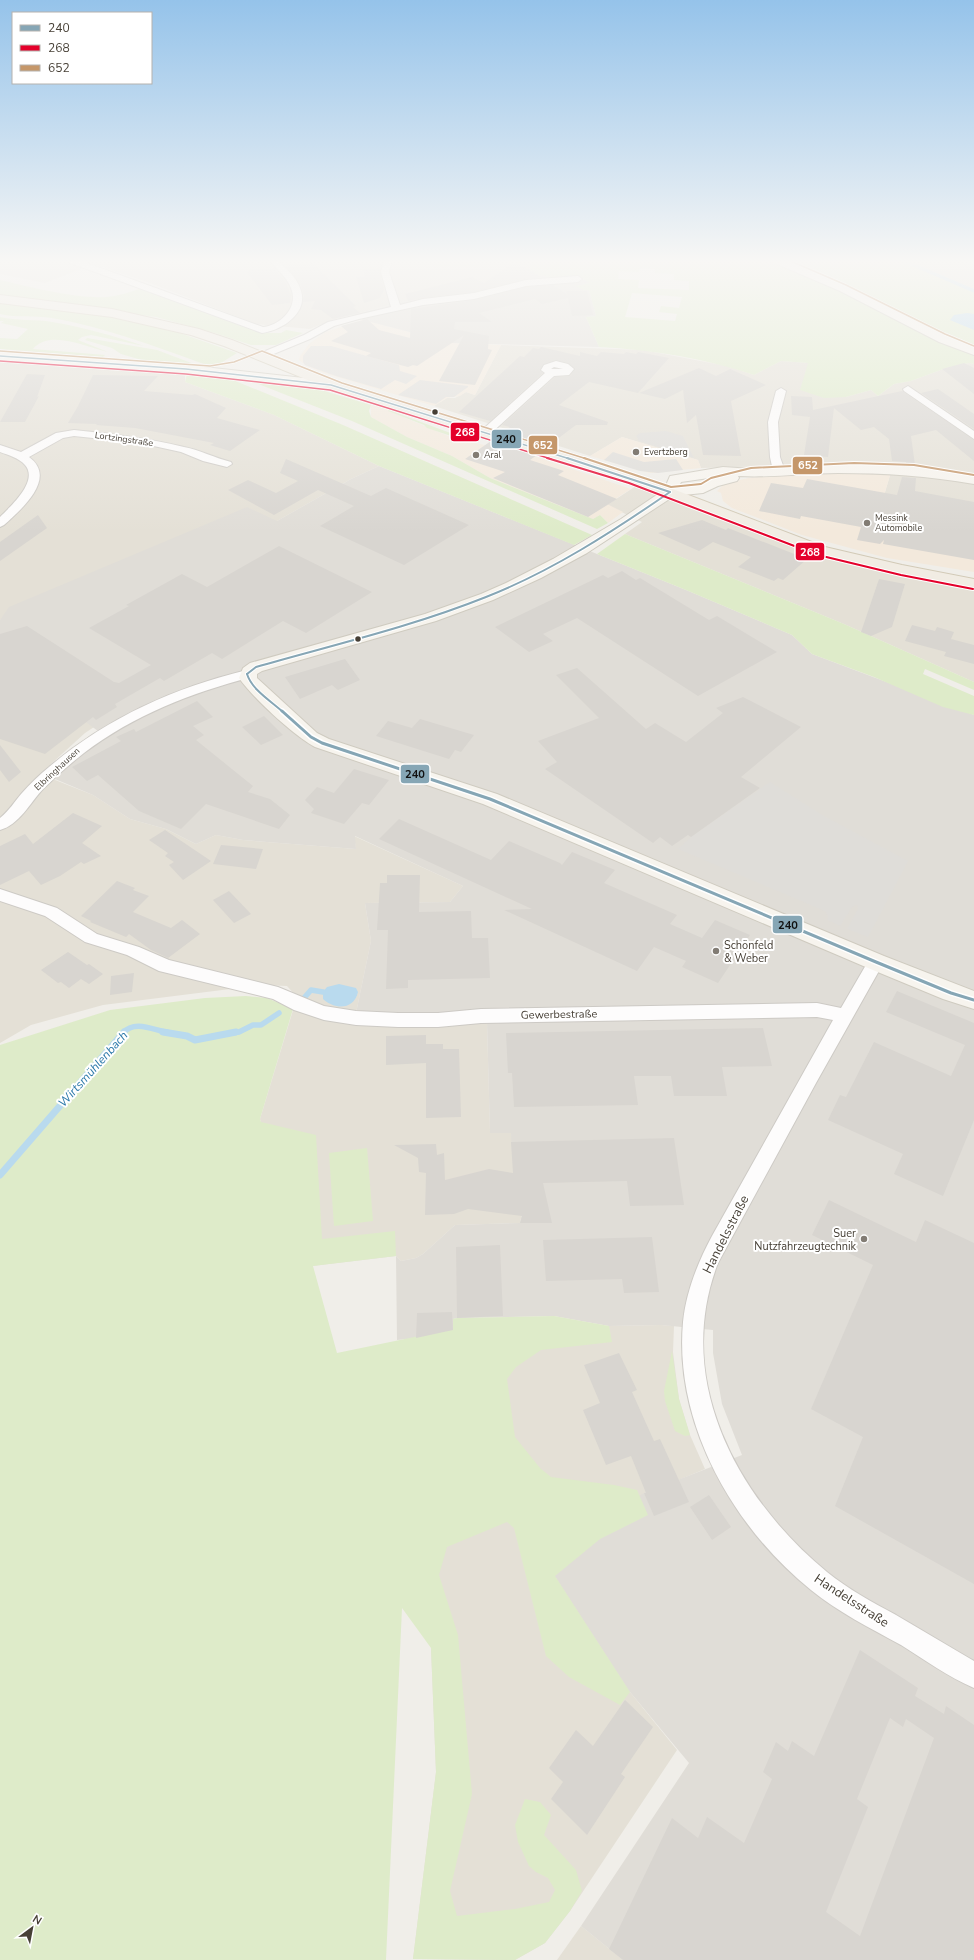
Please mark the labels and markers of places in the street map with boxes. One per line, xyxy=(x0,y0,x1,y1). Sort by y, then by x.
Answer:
unlabelled marker xyxy=(430,407,440,417)
place label: Evertzberg xyxy=(644,446,688,458)
marker: Evertzberg xyxy=(631,447,641,457)
place label: Aral xyxy=(484,449,502,461)
marker: Aral xyxy=(471,450,481,460)
place label: Messink Automobile xyxy=(875,512,922,534)
marker: Messink Automobile xyxy=(862,518,872,528)
unlabelled marker xyxy=(353,634,363,644)
place label: Schönfeld & Weber xyxy=(724,938,773,966)
marker: Schönfeld & Weber xyxy=(711,946,721,956)
place label: Suer Nutzfahrzeugtechnik xyxy=(754,1226,856,1254)
marker: Suer Nutzfahrzeugtechnik xyxy=(859,1234,869,1244)

